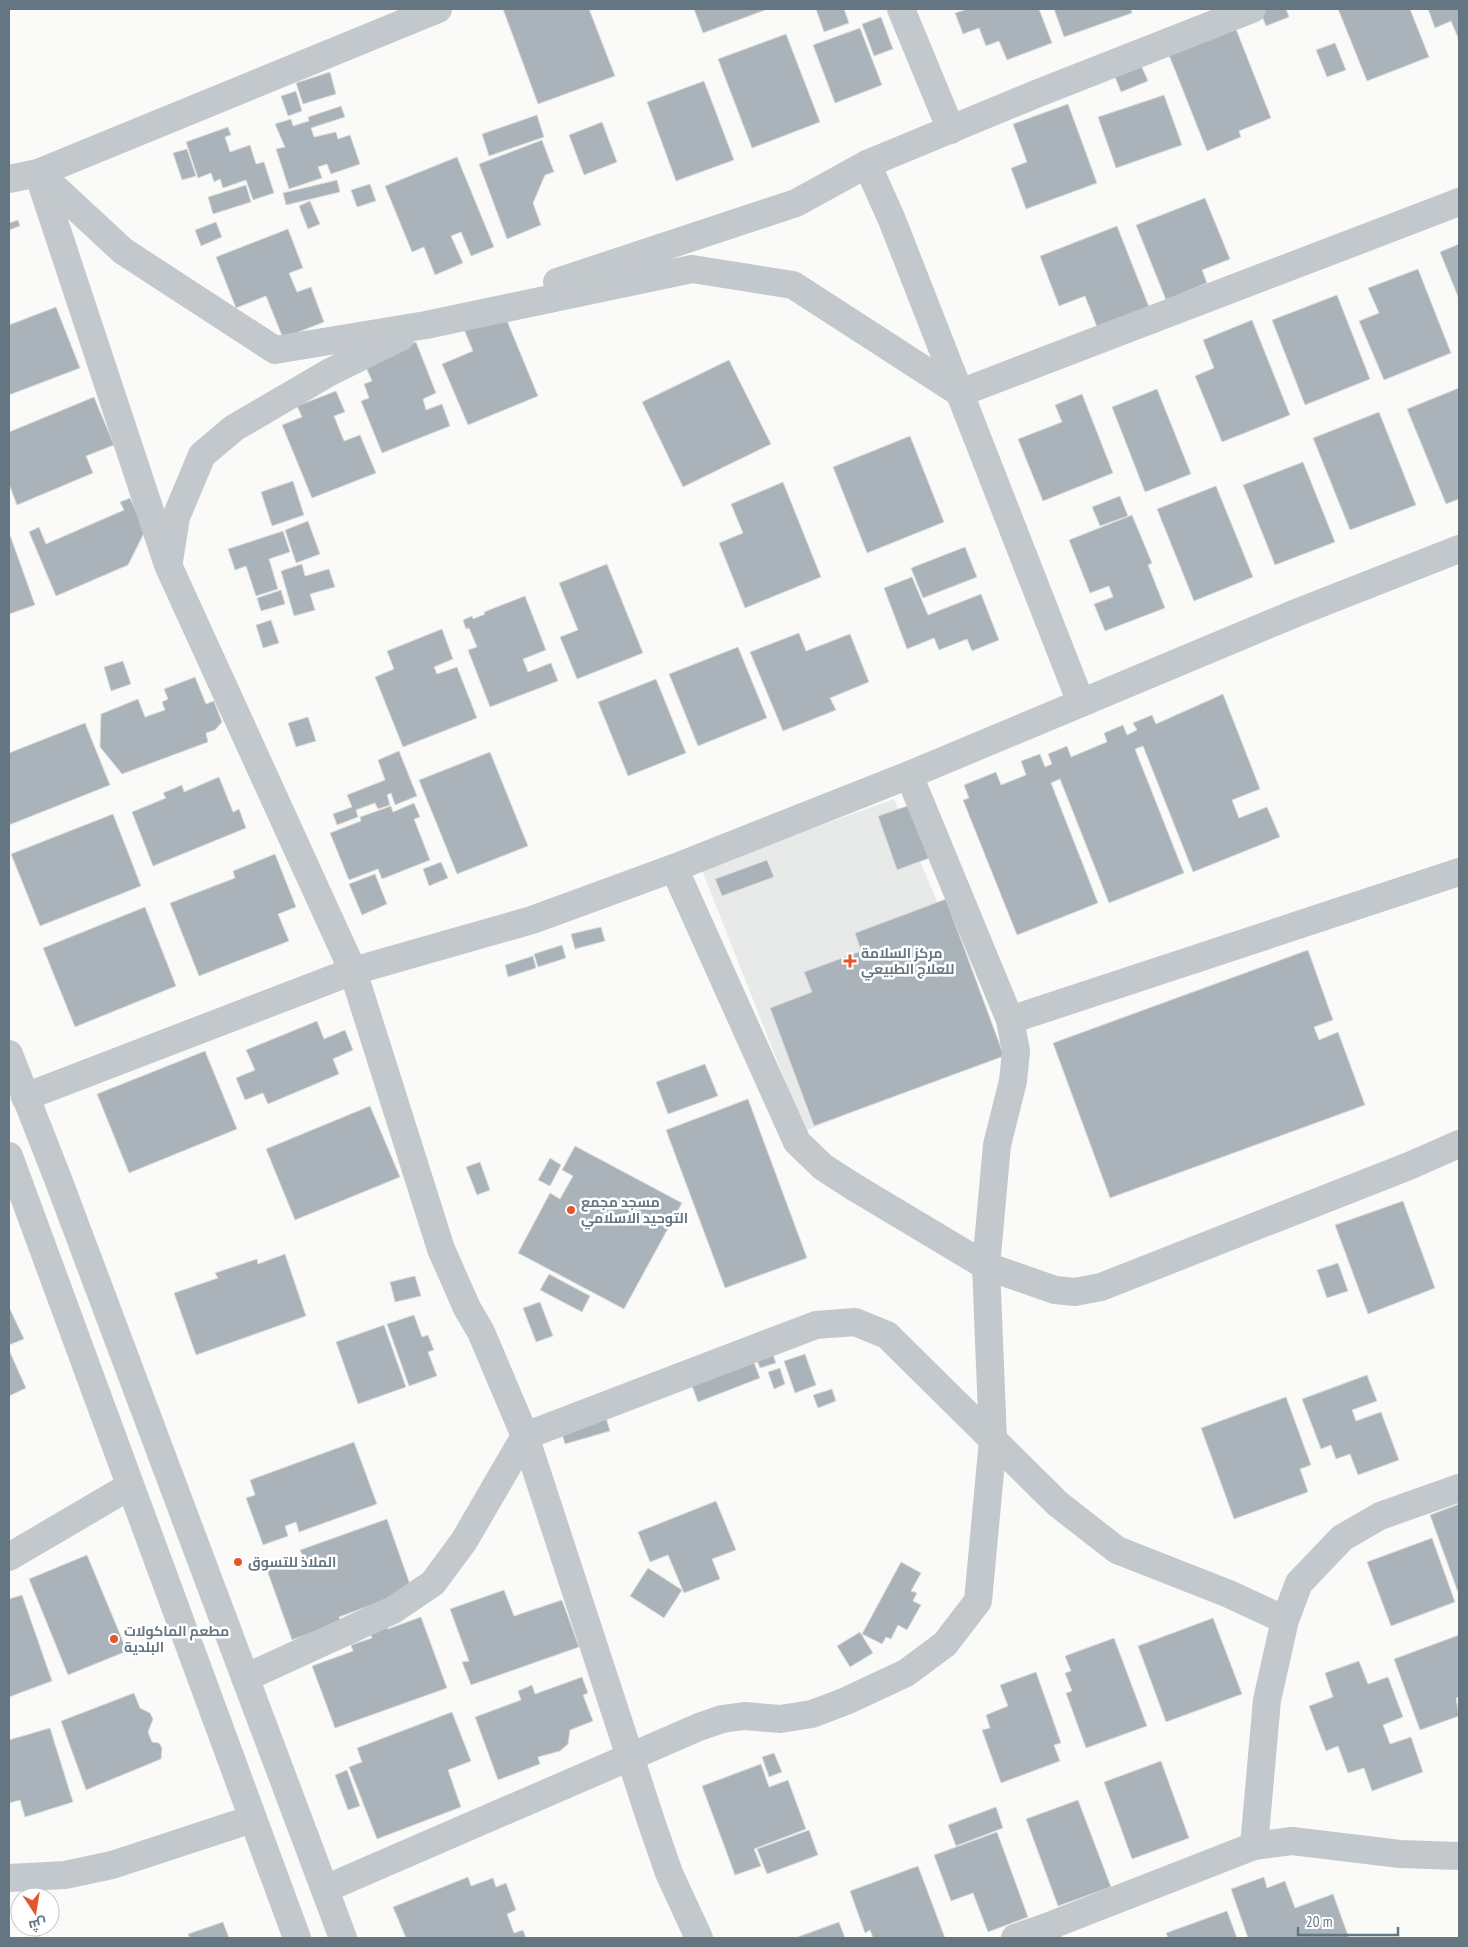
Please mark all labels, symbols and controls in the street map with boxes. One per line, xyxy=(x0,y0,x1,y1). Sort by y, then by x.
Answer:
place label: مركز السلامة للعلاج الطبيعي xyxy=(861,944,954,981)
marker: مركز السلامة للعلاج الطبيعي xyxy=(843,954,857,968)
place label: مسجد مجمع التوحيد الاسلامي xyxy=(581,1193,688,1230)
marker: مسجد مجمع التوحيد الاسلامي xyxy=(565,1204,577,1216)
place label: الملاذ للتسوق xyxy=(248,1553,336,1571)
marker: الملاذ للتسوق xyxy=(232,1556,244,1568)
place label: مطعم الماكولات البلدية xyxy=(124,1622,229,1656)
marker: مطعم الماكولات البلدية xyxy=(108,1633,120,1645)
north arrow xyxy=(10,1887,60,1937)
scale bar xyxy=(1298,1904,1398,1936)
text: 20 m xyxy=(1306,1912,1332,1931)
text: ش xyxy=(27,1914,48,1935)

